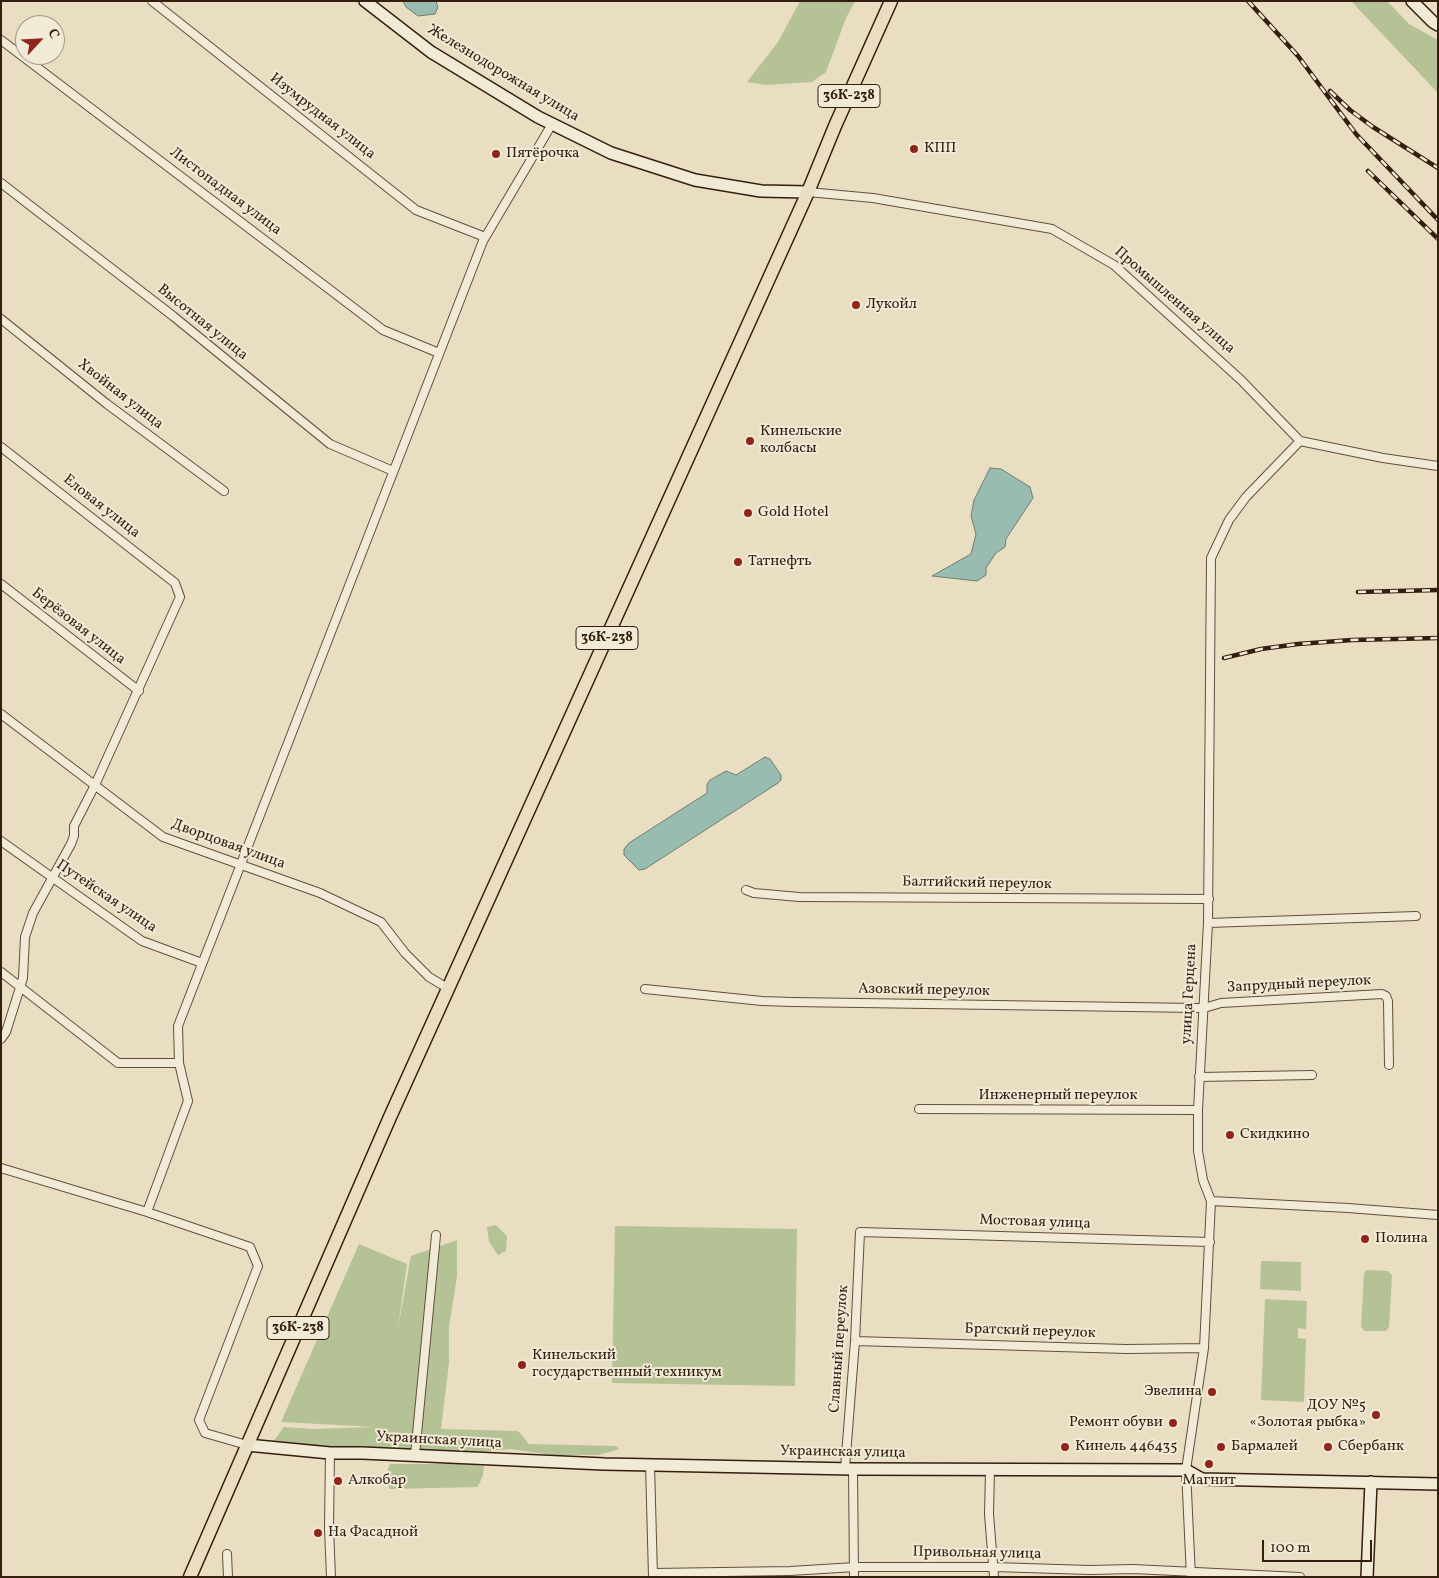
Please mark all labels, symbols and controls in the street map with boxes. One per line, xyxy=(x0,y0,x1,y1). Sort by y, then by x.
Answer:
north arrow xyxy=(15,15,65,65)
street label: Железнодорожная улица xyxy=(424,22,582,126)
text: С xyxy=(43,26,64,42)
street label: Изумрудная улица xyxy=(265,70,379,164)
road number: 36К-238 xyxy=(818,84,880,108)
place label: КПП xyxy=(924,140,956,158)
marker: КПП xyxy=(908,143,920,155)
street label: Листопадная улица xyxy=(166,144,284,240)
place label: Пятёрочка xyxy=(506,145,580,163)
marker: Пятёрочка xyxy=(490,148,502,160)
street label: Промышленная улица xyxy=(1110,244,1238,358)
street label: Высотная улица xyxy=(153,281,251,365)
place label: Лукойл xyxy=(866,296,917,314)
marker: Лукойл xyxy=(850,299,862,311)
street label: Хвойная улица xyxy=(74,356,166,434)
place label: Кинельские колбасы xyxy=(760,423,842,458)
marker: Кинельские колбасы xyxy=(744,435,756,447)
street label: Еловая улица xyxy=(59,471,143,543)
place label: Gold Hotel xyxy=(758,504,829,522)
marker: Gold Hotel xyxy=(742,507,754,519)
place label: Татнефть xyxy=(748,553,812,571)
marker: Татнефть xyxy=(732,556,744,568)
street label: Берёзовая улица xyxy=(27,585,129,669)
road number: 36К-238 xyxy=(576,626,638,650)
street label: Дворцовая улица xyxy=(169,816,287,874)
street label: Путейская улица xyxy=(52,857,160,937)
street label: Балтийский переулок xyxy=(902,874,1052,894)
street label: улица Герцена xyxy=(1178,943,1202,1045)
street label: Запрудный переулок xyxy=(1226,972,1372,998)
street label: Азовский переулок xyxy=(858,981,990,1001)
street label: Инженерный переулок xyxy=(978,1087,1138,1105)
place label: Скидкино xyxy=(1240,1126,1310,1144)
marker: Скидкино xyxy=(1224,1129,1236,1141)
street label: Мостовая улица xyxy=(979,1212,1091,1234)
place label: Полина xyxy=(1375,1230,1428,1248)
marker: Полина xyxy=(1359,1233,1371,1245)
street label: Славный переулок xyxy=(827,1284,853,1414)
road number: 36К-238 xyxy=(267,1316,329,1340)
street label: Братский переулок xyxy=(964,1321,1096,1343)
place label: Кинельский государственный техникум xyxy=(532,1347,722,1382)
marker: Кинельский государственный техникум xyxy=(516,1359,528,1371)
place label: Эвелина xyxy=(1144,1383,1202,1401)
marker: Эвелина xyxy=(1206,1386,1218,1398)
place label: ДОУ №5 «Золотая рыбка» xyxy=(1250,1397,1366,1432)
marker: ДОУ №5 «Золотая рыбка» xyxy=(1370,1409,1382,1421)
place label: Ремонт обуви xyxy=(1069,1414,1163,1432)
marker: Ремонт обуви xyxy=(1167,1417,1179,1429)
street label: Украинская улица xyxy=(376,1429,502,1453)
place label: Кинель 446435 xyxy=(1075,1438,1177,1456)
place label: Бармалей xyxy=(1231,1438,1298,1456)
place label: Сбербанк xyxy=(1338,1438,1404,1456)
marker: Кинель 446435 xyxy=(1059,1441,1071,1453)
marker: Бармалей xyxy=(1215,1441,1227,1453)
marker: Сбербанк xyxy=(1322,1441,1334,1453)
street label: Украинская улица xyxy=(780,1443,906,1463)
marker: Магнит xyxy=(1203,1458,1215,1470)
place label: Алкобар xyxy=(348,1472,406,1490)
place label: Магнит xyxy=(1182,1472,1236,1490)
marker: Алкобар xyxy=(332,1475,344,1487)
place label: На Фасадной xyxy=(328,1524,418,1542)
marker: На Фасадной xyxy=(312,1527,324,1539)
scale bar xyxy=(1264,1530,1374,1562)
text: 100 m xyxy=(1270,1538,1310,1559)
street label: Привольная улица xyxy=(912,1544,1042,1564)

